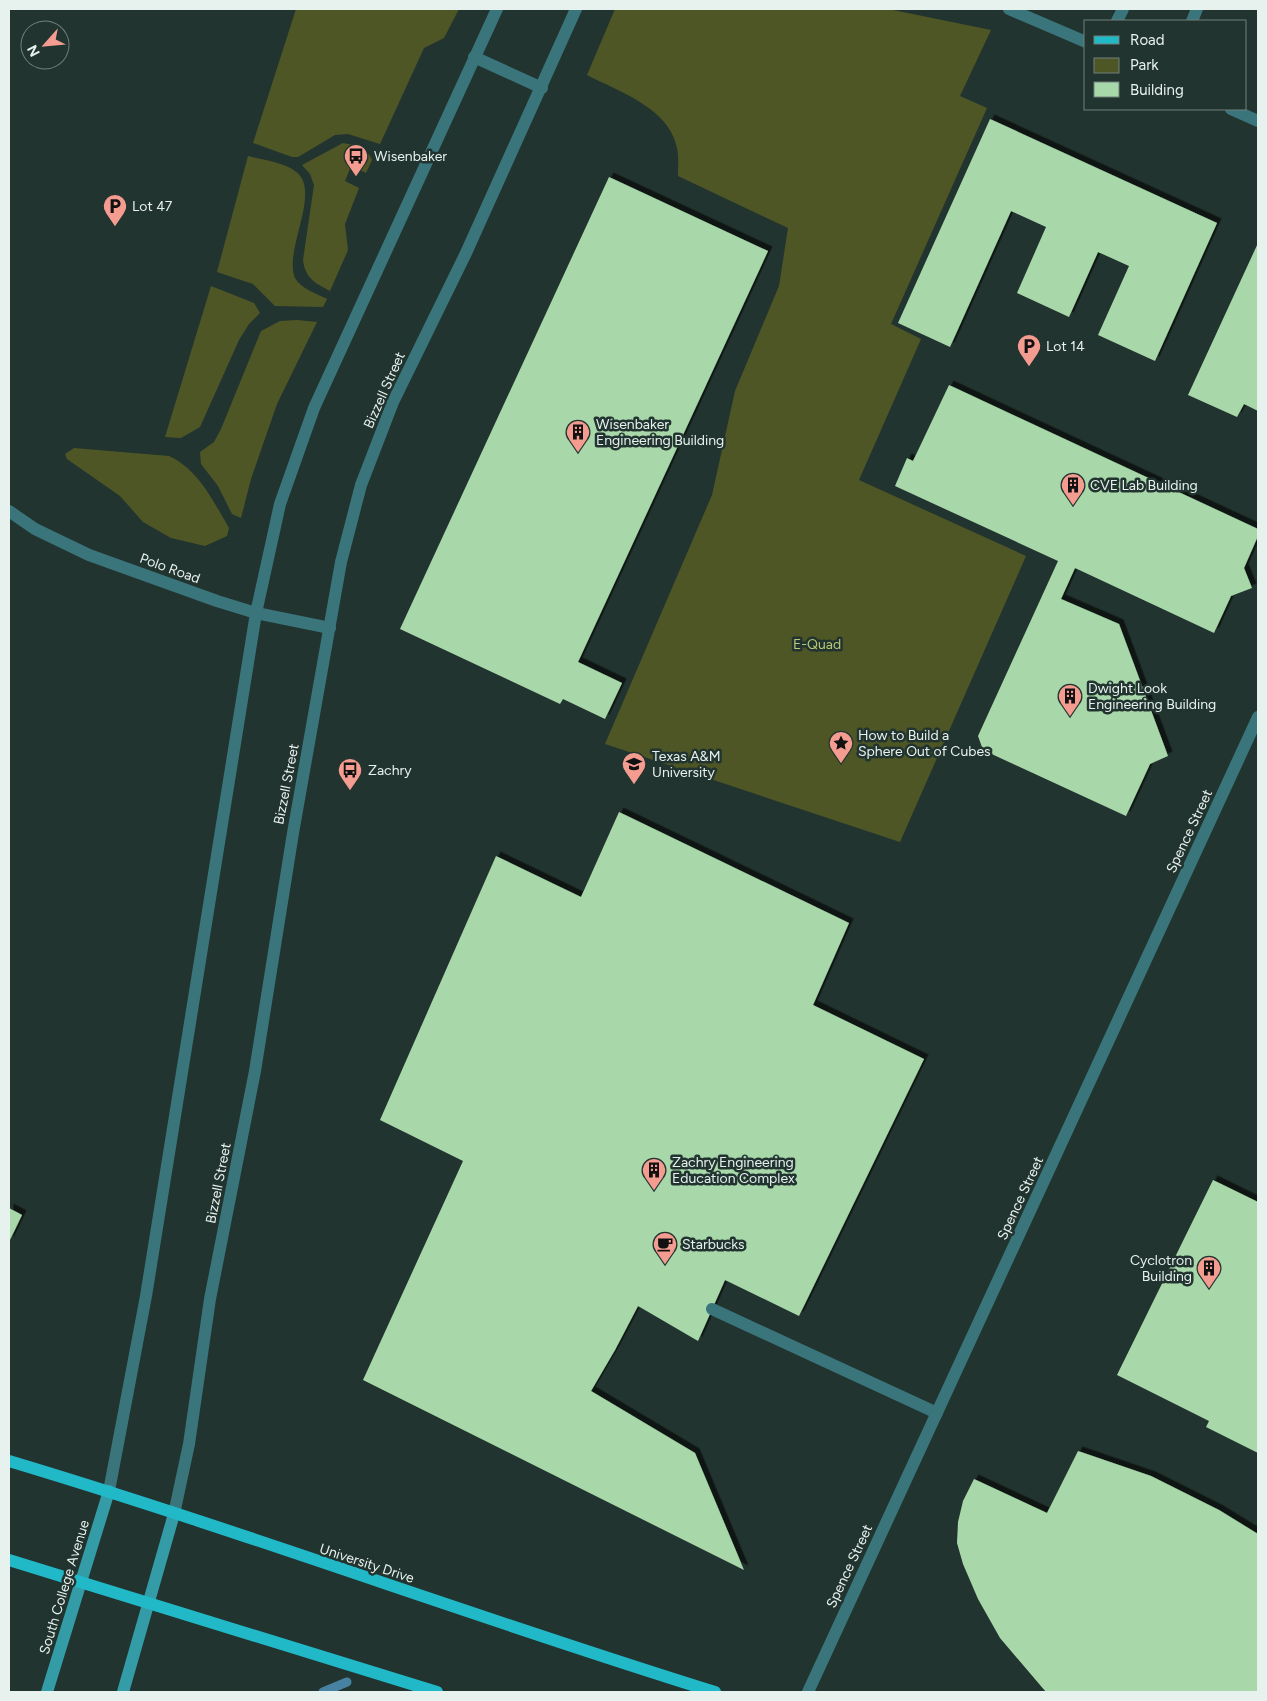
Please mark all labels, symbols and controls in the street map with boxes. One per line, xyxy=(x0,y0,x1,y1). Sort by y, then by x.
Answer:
north arrow xyxy=(20,20,70,70)
legend xyxy=(1084,20,1247,110)
text: Road xyxy=(1130,31,1165,49)
text: N xyxy=(24,42,44,59)
text: Park xyxy=(1130,56,1159,74)
text: Building xyxy=(1130,81,1184,99)
bus stop icon: Wisenbaker xyxy=(343,143,369,177)
place label: Wisenbaker xyxy=(374,148,447,165)
parking icon: Lot 47 xyxy=(102,193,128,227)
place label: Lot 47 xyxy=(132,198,173,215)
parking icon: Lot 14 xyxy=(1016,333,1042,367)
place label: Lot 14 xyxy=(1046,338,1085,355)
street label: Bizzell Street xyxy=(360,349,409,431)
place label: Wisenbaker Engineering Building xyxy=(596,416,724,449)
building icon: Wisenbaker Engineering Building xyxy=(565,419,591,453)
building icon: CVE Lab Building xyxy=(1060,472,1086,506)
place label: CVE Lab Building xyxy=(1090,477,1198,494)
street label: Polo Road xyxy=(137,550,202,587)
park label: E-Quad xyxy=(793,636,841,653)
place label: Dwight Look Engineering Building xyxy=(1088,680,1216,713)
building icon: Dwight Look Engineering Building xyxy=(1057,683,1083,717)
place label: How to Build a Sphere Out of Cubes xyxy=(858,727,991,760)
place icon: How to Build a Sphere Out of Cubes xyxy=(828,730,854,764)
street label: Bizzell Street xyxy=(270,742,303,826)
place label: Texas A&M University xyxy=(652,748,720,781)
school or university icon: Texas A&M University xyxy=(621,751,647,785)
bus stop icon: Zachry xyxy=(337,757,363,791)
place label: Zachry xyxy=(368,762,412,779)
street label: Spence Street xyxy=(1163,787,1216,876)
street label: Bizzell Street xyxy=(202,1141,235,1225)
place label: Zachry Engineering Education Complex xyxy=(672,1154,795,1187)
street label: Spence Street xyxy=(994,1154,1047,1243)
building icon: Zachry Engineering Education Complex xyxy=(641,1157,667,1191)
cafe icon: Starbucks xyxy=(652,1231,678,1265)
place label: Starbucks xyxy=(682,1236,745,1253)
place label: Cyclotron Building xyxy=(1130,1252,1192,1285)
building icon: Cyclotron Building xyxy=(1196,1255,1222,1289)
street label: South College Avenue xyxy=(36,1517,93,1656)
street label: Spence Street xyxy=(823,1522,876,1611)
street label: University Drive xyxy=(317,1540,417,1587)

